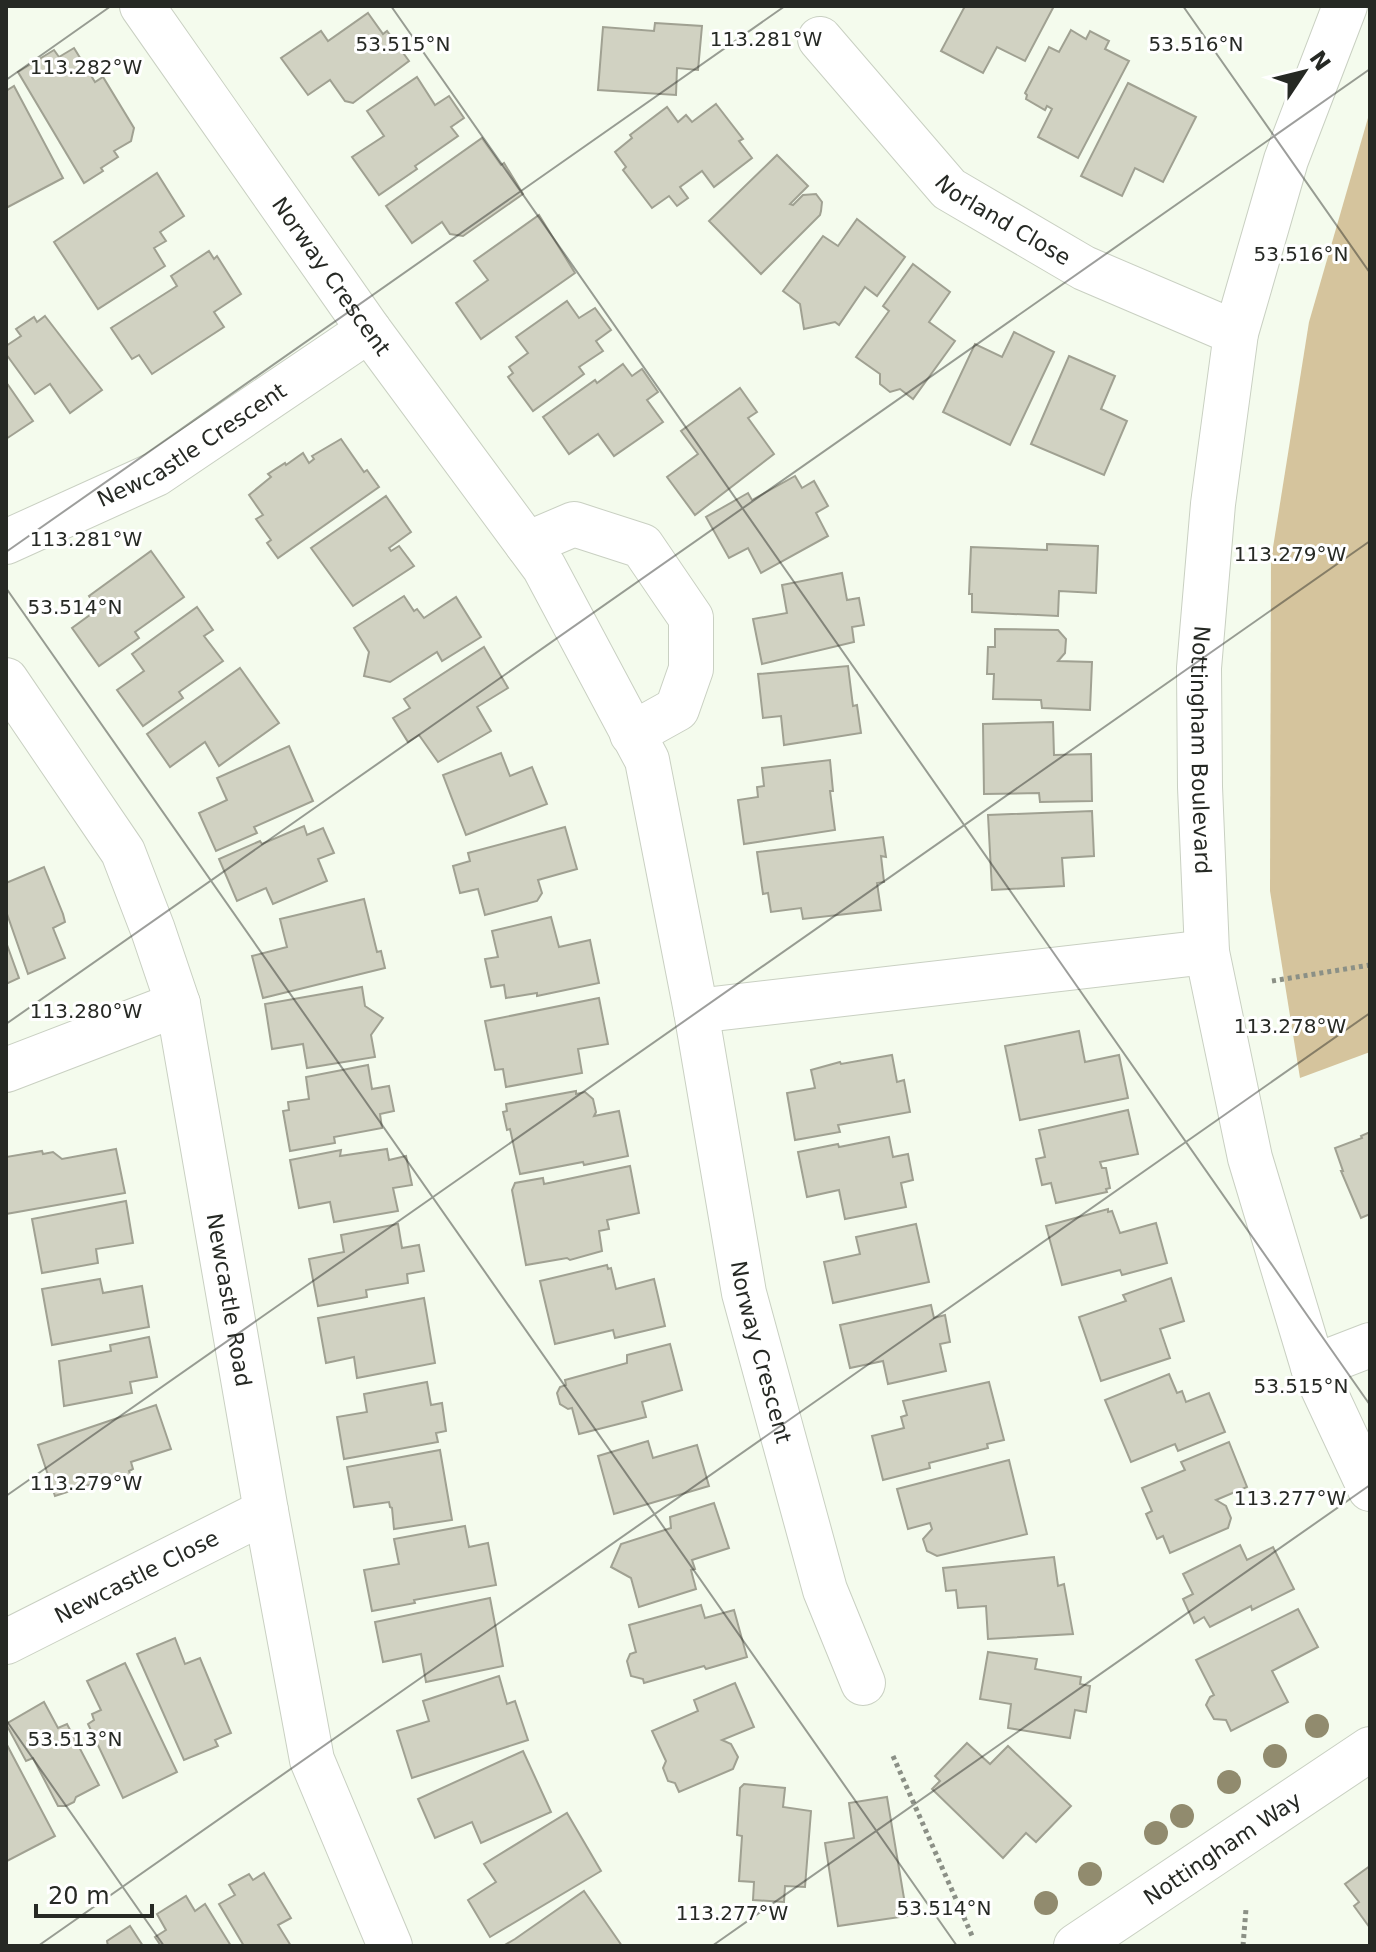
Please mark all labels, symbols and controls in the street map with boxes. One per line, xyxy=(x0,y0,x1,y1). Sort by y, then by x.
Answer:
text: 113.281°W xyxy=(710,27,822,51)
text: 53.515°N xyxy=(356,32,450,56)
text: 53.516°N xyxy=(1149,32,1243,56)
north arrow xyxy=(1264,32,1344,112)
text: N xyxy=(1304,46,1335,76)
text: 113.282°W xyxy=(30,55,142,79)
street label: Norland Close xyxy=(930,170,1075,270)
street label: Norway Crescent xyxy=(267,192,396,360)
text: 53.516°N xyxy=(1254,242,1348,266)
street label: Newcastle Crescent xyxy=(93,377,291,512)
text: 113.281°W xyxy=(30,527,142,551)
text: 113.279°W xyxy=(1234,542,1346,566)
text: 53.514°N xyxy=(28,595,122,619)
street label: Nottingham Boulevard xyxy=(1186,625,1216,875)
text: 113.280°W xyxy=(30,999,142,1023)
text: 113.278°W xyxy=(1234,1014,1346,1038)
street label: Newcastle Road xyxy=(202,1211,257,1389)
street label: Norway Crescent xyxy=(726,1259,797,1446)
text: 53.515°N xyxy=(1254,1374,1348,1398)
text: 113.279°W xyxy=(30,1471,142,1495)
text: 113.277°W xyxy=(1234,1486,1346,1510)
street label: Newcastle Close xyxy=(50,1525,223,1628)
text: 53.513°N xyxy=(28,1727,122,1751)
street label: Nottingham Way xyxy=(1139,1786,1306,1910)
scale bar xyxy=(36,1868,152,1918)
text: 20 m xyxy=(48,1882,110,1910)
text: 53.514°N xyxy=(897,1896,991,1920)
text: 113.277°W xyxy=(676,1901,788,1925)

